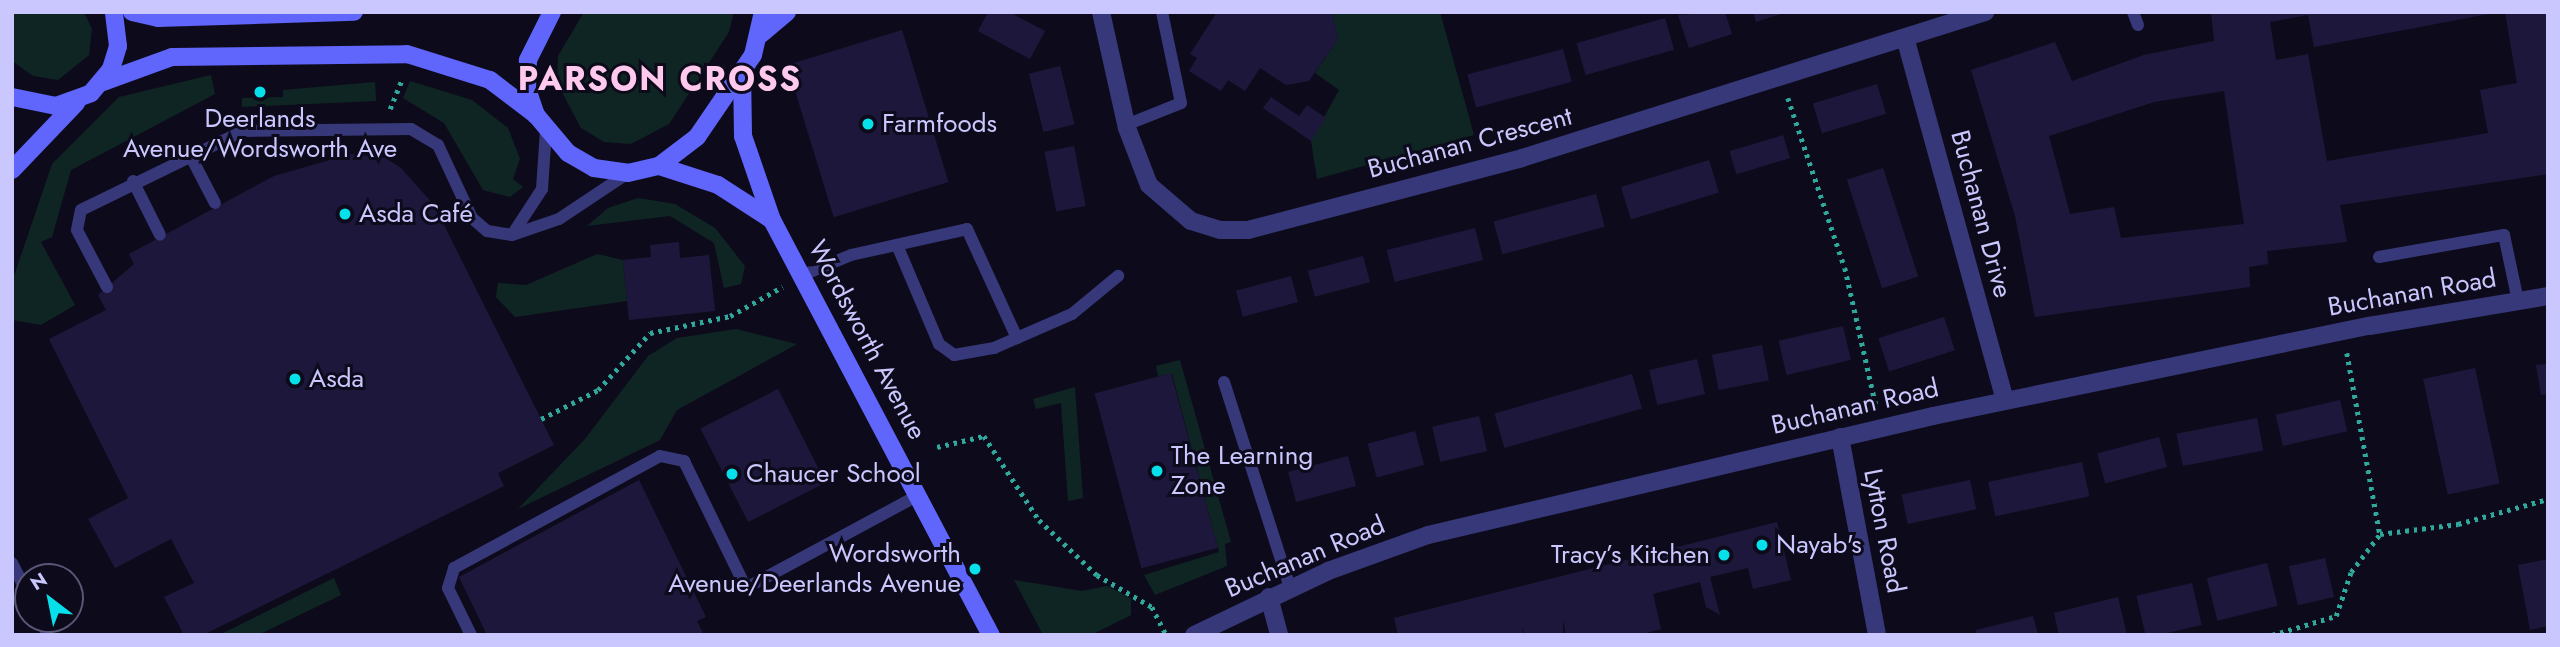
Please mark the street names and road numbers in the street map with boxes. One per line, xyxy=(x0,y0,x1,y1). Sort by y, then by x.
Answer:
street label: Buchanan Crescent xyxy=(1364,101,1576,185)
street label: Buchanan Drive xyxy=(1944,127,2018,301)
street label: Wordsworth Avenue xyxy=(801,235,933,445)
street label: Buchanan Road xyxy=(2325,263,2499,323)
street label: Buchanan Road xyxy=(1768,373,1942,441)
street label: Lytton Road xyxy=(1857,466,1911,596)
street label: Buchanan Road xyxy=(1220,509,1390,605)

